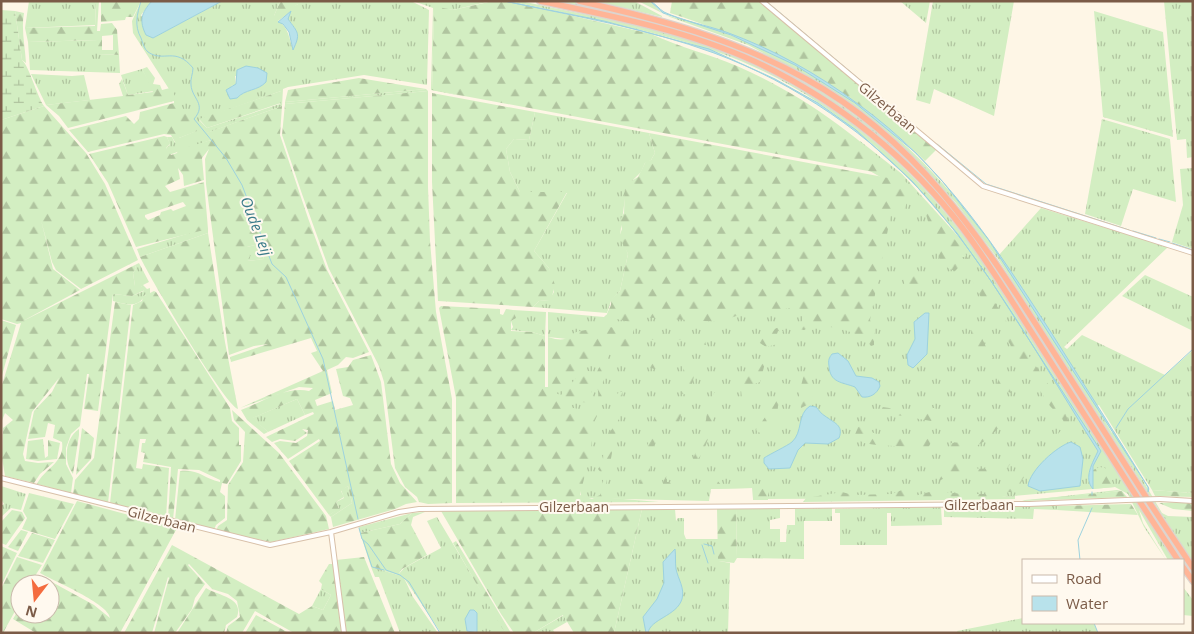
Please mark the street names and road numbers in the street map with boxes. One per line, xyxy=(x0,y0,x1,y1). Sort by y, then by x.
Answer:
street label: Gilzerbaan xyxy=(855,77,921,137)
street label: Gilzerbaan xyxy=(944,495,1014,514)
street label: Gilzerbaan xyxy=(539,497,609,516)
street label: Gilzerbaan xyxy=(126,501,198,537)

